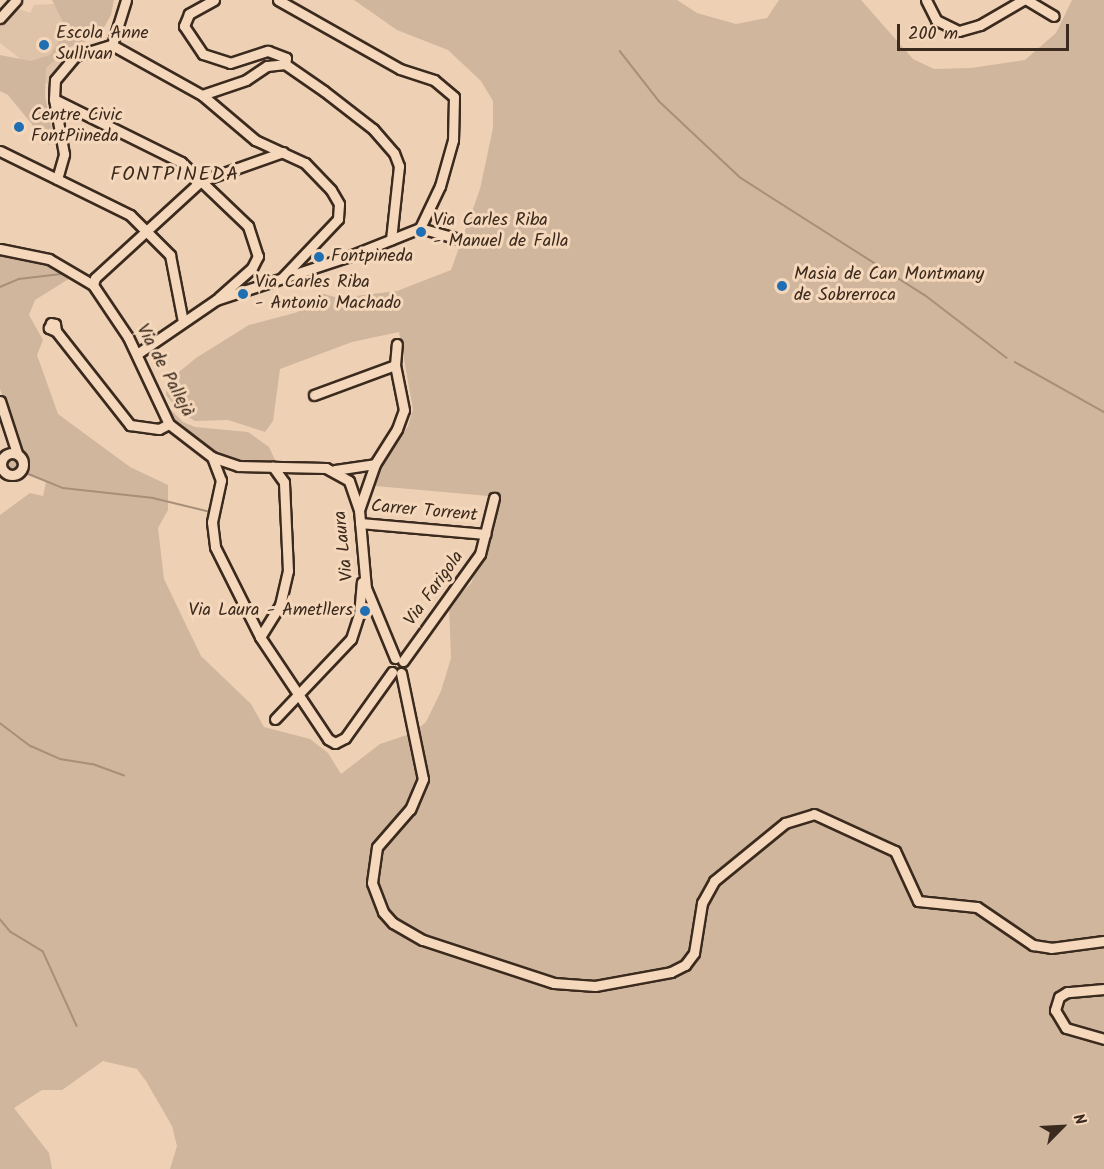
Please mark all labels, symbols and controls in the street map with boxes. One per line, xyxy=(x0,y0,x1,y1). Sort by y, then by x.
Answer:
scale bar xyxy=(900,12,1072,50)
text: 200 m xyxy=(908,20,958,49)
place label: Escola Anne Sullivan xyxy=(56,24,149,66)
marker: Escola Anne Sullivan xyxy=(37,38,51,52)
place label: Centre Civic FontPiineda xyxy=(31,106,123,148)
marker: Centre Civic FontPiineda xyxy=(12,120,26,134)
district label: FONTPINEDA xyxy=(110,163,240,187)
place label: Via Carles Riba - Manuel de Falla xyxy=(433,211,569,254)
marker: Via Carles Riba - Manuel de Falla xyxy=(414,225,428,239)
place label: Fontpineda xyxy=(331,246,413,268)
marker: Fontpineda xyxy=(312,250,326,264)
place label: Masia de Can Montmany de Sobrerroca xyxy=(794,265,984,308)
place label: Via Carles Riba - Antonio Machado xyxy=(255,273,401,316)
marker: Masia de Can Montmany de Sobrerroca xyxy=(775,279,789,293)
marker: Via Carles Riba - Antonio Machado xyxy=(236,287,250,301)
street label: Via de Pallejà xyxy=(131,321,197,421)
street label: Carrer Torrent xyxy=(370,497,478,527)
street label: Via Laura xyxy=(331,510,359,582)
street label: Via Farigola xyxy=(401,547,469,631)
place label: Via Laura - Ametllers xyxy=(189,600,353,622)
marker: Via Laura - Ametllers xyxy=(358,604,372,618)
north arrow xyxy=(1032,1097,1092,1157)
text: N xyxy=(1065,1110,1092,1129)

